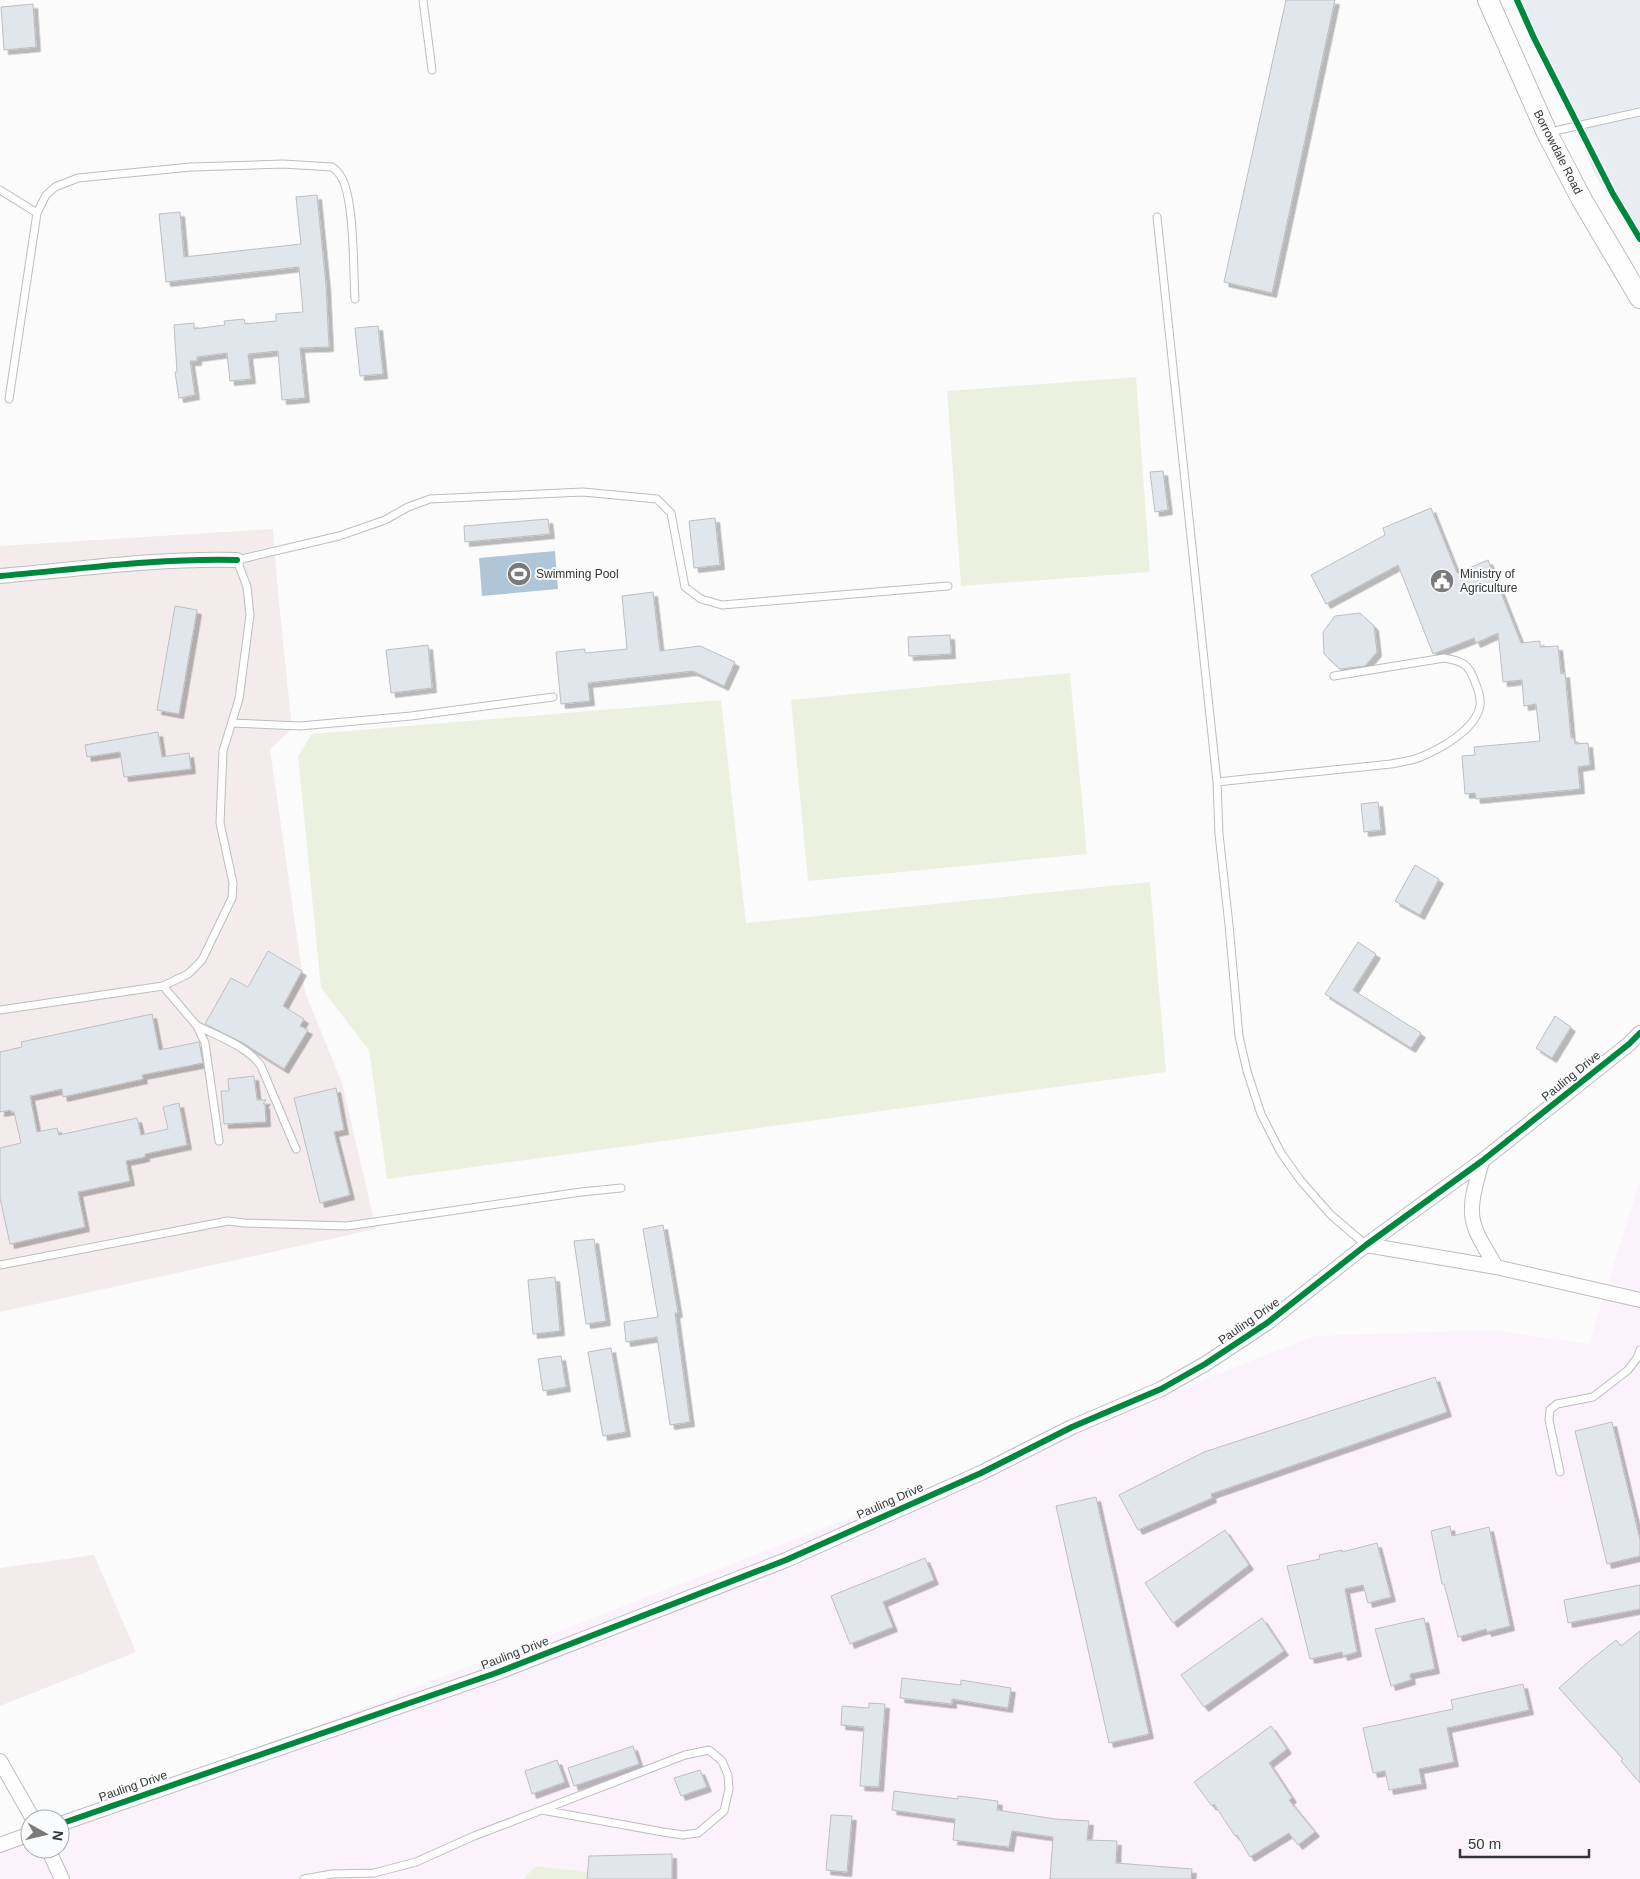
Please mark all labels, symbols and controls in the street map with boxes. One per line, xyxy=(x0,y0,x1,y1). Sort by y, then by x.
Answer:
street label: Borrowdale Road xyxy=(1531,108,1585,196)
sports icon: Swimming Pool xyxy=(506,561,532,587)
place label: Swimming Pool xyxy=(536,567,619,581)
place label: Ministry of Agriculture xyxy=(1460,567,1518,595)
public building icon: Ministry of Agriculture xyxy=(1429,568,1455,594)
street label: Pauling Drive xyxy=(1539,1048,1603,1104)
street label: Pauling Drive xyxy=(1216,1295,1283,1347)
street label: Pauling Drive xyxy=(855,1480,926,1522)
street label: Pauling Drive xyxy=(479,1634,551,1672)
street label: Pauling Drive xyxy=(97,1768,169,1804)
north arrow xyxy=(20,1809,70,1859)
scale bar xyxy=(1460,1826,1589,1858)
text: N xyxy=(49,1830,67,1842)
text: 50 m xyxy=(1468,1835,1501,1852)

